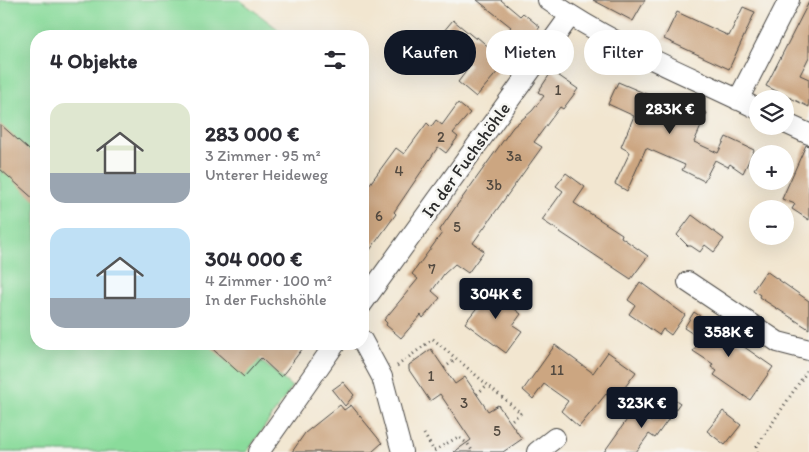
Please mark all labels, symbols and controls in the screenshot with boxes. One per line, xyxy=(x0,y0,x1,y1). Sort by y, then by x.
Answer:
chip: Kaufen xyxy=(384,30,476,75)
chip: Mieten xyxy=(486,30,574,75)
chip: Filter xyxy=(584,30,662,75)
icon: filters xyxy=(321,46,349,74)
text: 4 Objekte xyxy=(50,48,137,73)
house number: 1 xyxy=(555,81,562,99)
map controls xyxy=(749,90,794,245)
button: layers xyxy=(749,90,794,135)
pin: 283K € xyxy=(629,92,711,135)
street label: In der Fuchshöhle xyxy=(417,98,515,222)
text: 283K € xyxy=(646,99,694,118)
text: 283 000 € xyxy=(205,121,299,146)
icon: home xyxy=(90,123,150,183)
house number: 2 xyxy=(437,128,445,146)
button: + xyxy=(749,145,794,190)
text: 3 Zimmer · 95 m² xyxy=(205,146,321,165)
house number: 3a xyxy=(506,147,522,165)
house number: 4 xyxy=(394,162,404,180)
text: Unterer Heideweg xyxy=(205,165,328,184)
house number: 3b xyxy=(486,176,502,194)
button: − xyxy=(749,200,794,245)
house number: 6 xyxy=(375,207,383,225)
house number: 5 xyxy=(453,218,461,236)
text: 304 000 € xyxy=(205,246,302,271)
icon: home xyxy=(90,248,150,308)
house number: 7 xyxy=(428,260,436,278)
text: 4 Zimmer · 100 m² xyxy=(205,271,332,290)
pin: 304K € xyxy=(455,278,537,320)
text: 304K € xyxy=(470,284,522,303)
text: In der Fuchshöhle xyxy=(205,290,327,309)
pin: 358K € xyxy=(688,316,770,358)
text: 358K € xyxy=(705,322,753,341)
house number: 11 xyxy=(550,361,564,379)
house number: 1 xyxy=(428,367,435,385)
pin: 323K € xyxy=(601,386,683,429)
text: 323K € xyxy=(618,393,666,412)
house number: 3 xyxy=(460,394,468,412)
house number: 5 xyxy=(493,422,501,440)

